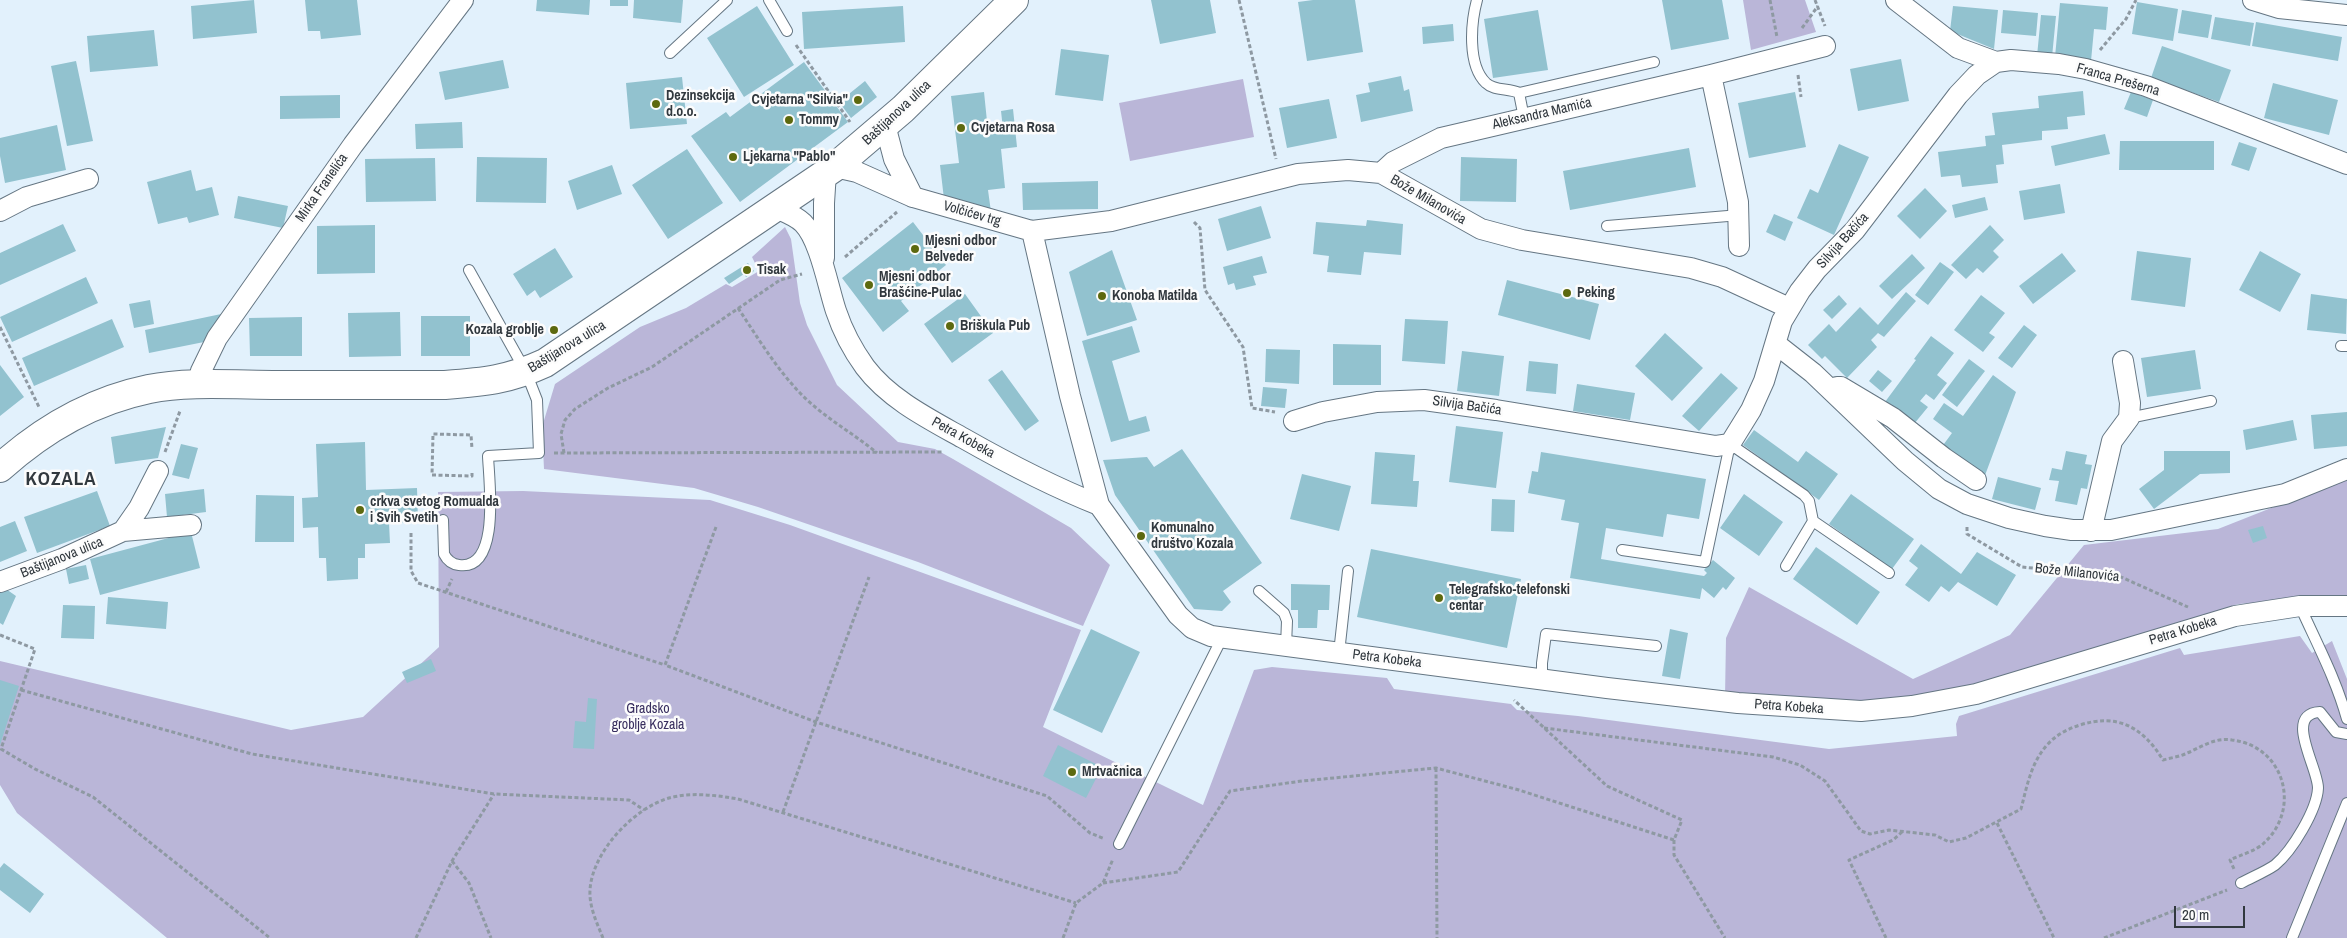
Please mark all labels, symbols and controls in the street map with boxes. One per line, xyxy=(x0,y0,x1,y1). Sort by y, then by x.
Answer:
street label: Franca Prešerna xyxy=(2075,60,2161,100)
street label: Baštijanova ulica xyxy=(859,77,935,149)
place label: Dezinsekcija d.o.o. xyxy=(666,88,735,120)
place label: Cvjetarna "Silvia" xyxy=(752,92,848,108)
marker: Cvjetarna "Silvia" xyxy=(852,94,864,106)
street label: Aleksandra Mamića xyxy=(1491,94,1593,134)
marker: Dezinsekcija d.o.o. xyxy=(650,98,662,110)
place label: Tommy xyxy=(799,112,839,128)
marker: Tommy xyxy=(783,114,795,126)
place label: Cvjetarna Rosa xyxy=(971,120,1055,136)
marker: Cvjetarna Rosa xyxy=(955,122,967,134)
place label: Ljekarna "Pablo" xyxy=(743,149,836,165)
street label: Mirka Franelića xyxy=(292,151,352,225)
marker: Ljekarna "Pablo" xyxy=(727,151,739,163)
street label: Bože Milanovića xyxy=(1387,172,1469,228)
street label: Volčićev trg xyxy=(941,198,1003,230)
street label: Silvija Bačića xyxy=(1813,210,1873,272)
place label: Mjesni odbor Belveder xyxy=(925,233,996,266)
marker: Mjesni odbor Belveder xyxy=(909,243,921,255)
place label: Tisak xyxy=(757,262,786,278)
marker: Tisak xyxy=(741,264,753,276)
place label: Mjesni odbor Brašćine-Pulac xyxy=(879,269,962,302)
marker: Mjesni odbor Brašćine-Pulac xyxy=(863,279,875,291)
place label: Peking xyxy=(1577,285,1615,301)
marker: Peking xyxy=(1561,287,1573,299)
place label: Konoba Matilda xyxy=(1112,288,1197,304)
marker: Konoba Matilda xyxy=(1096,290,1108,302)
street label: Baštijanova ulica xyxy=(525,317,609,377)
place label: Briškula Pub xyxy=(960,318,1030,334)
marker: Briškula Pub xyxy=(944,320,956,332)
place label: Kozala groblje xyxy=(466,322,544,338)
marker: Kozala groblje xyxy=(548,324,560,336)
street label: Silvija Bačića xyxy=(1431,393,1503,419)
street label: Petra Kobeka xyxy=(929,414,997,462)
district label: KOZALA xyxy=(25,469,97,491)
place label: crkva svetog Romualda i Svih Svetih xyxy=(370,494,499,526)
marker: crkva svetog Romualda i Svih Svetih xyxy=(354,504,366,516)
place label: Komunalno društvo Kozala xyxy=(1151,520,1233,552)
marker: Komunalno društvo Kozala xyxy=(1135,530,1147,542)
street label: Baštijanova ulica xyxy=(18,534,106,582)
street label: Bože Milanovića xyxy=(2034,560,2120,586)
place label: Telegrafsko-telefonski centar xyxy=(1449,582,1570,614)
marker: Telegrafsko-telefonski centar xyxy=(1433,592,1445,604)
street label: Petra Kobeka xyxy=(2147,613,2219,649)
street label: Petra Kobeka xyxy=(1351,646,1423,672)
street label: Petra Kobeka xyxy=(1754,696,1824,718)
park label: Gradsko groblje Kozala xyxy=(612,701,684,734)
place label: Mrtvačnica xyxy=(1082,764,1142,780)
marker: Mrtvačnica xyxy=(1066,766,1078,778)
scale bar xyxy=(2177,896,2248,928)
text: 20 m xyxy=(2182,904,2209,925)

